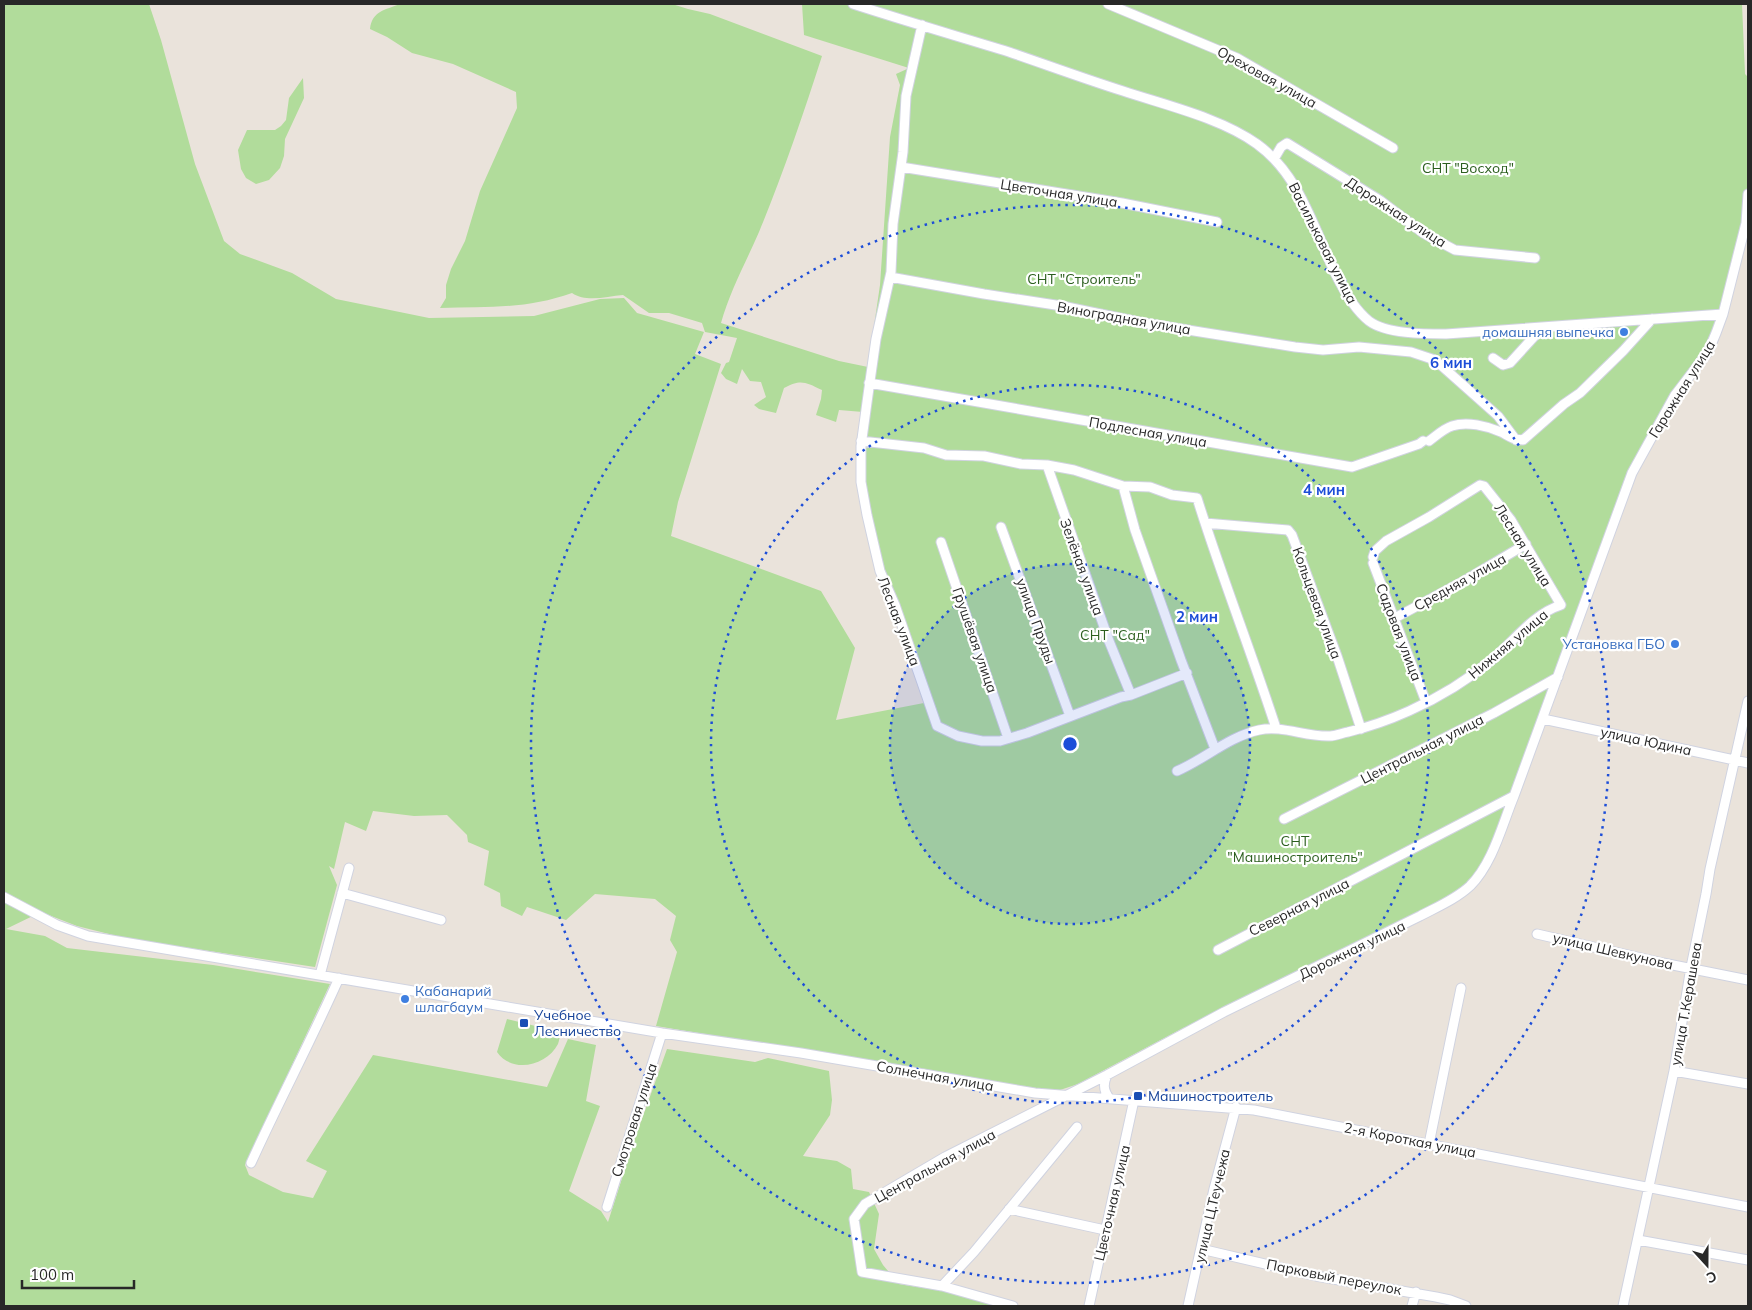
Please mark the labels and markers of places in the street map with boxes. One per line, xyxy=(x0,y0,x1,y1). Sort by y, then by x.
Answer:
place label: домашняя выпечка xyxy=(1482,323,1614,341)
marker: домашняя выпечка xyxy=(1618,326,1630,338)
place label: Установка ГБО xyxy=(1561,635,1665,653)
marker: Установка ГБО xyxy=(1669,638,1681,650)
centre of rings xyxy=(1061,735,1079,753)
place label: Кабанарий шлагбаум xyxy=(415,982,492,1016)
marker: Кабанарий шлагбаум xyxy=(399,993,411,1005)
place label: Учебное Лесничество xyxy=(533,1006,621,1040)
marker: Учебное Лесничество xyxy=(518,1017,530,1029)
place label: Машиностроитель xyxy=(1148,1087,1274,1105)
marker: Машиностроитель xyxy=(1132,1090,1144,1102)

